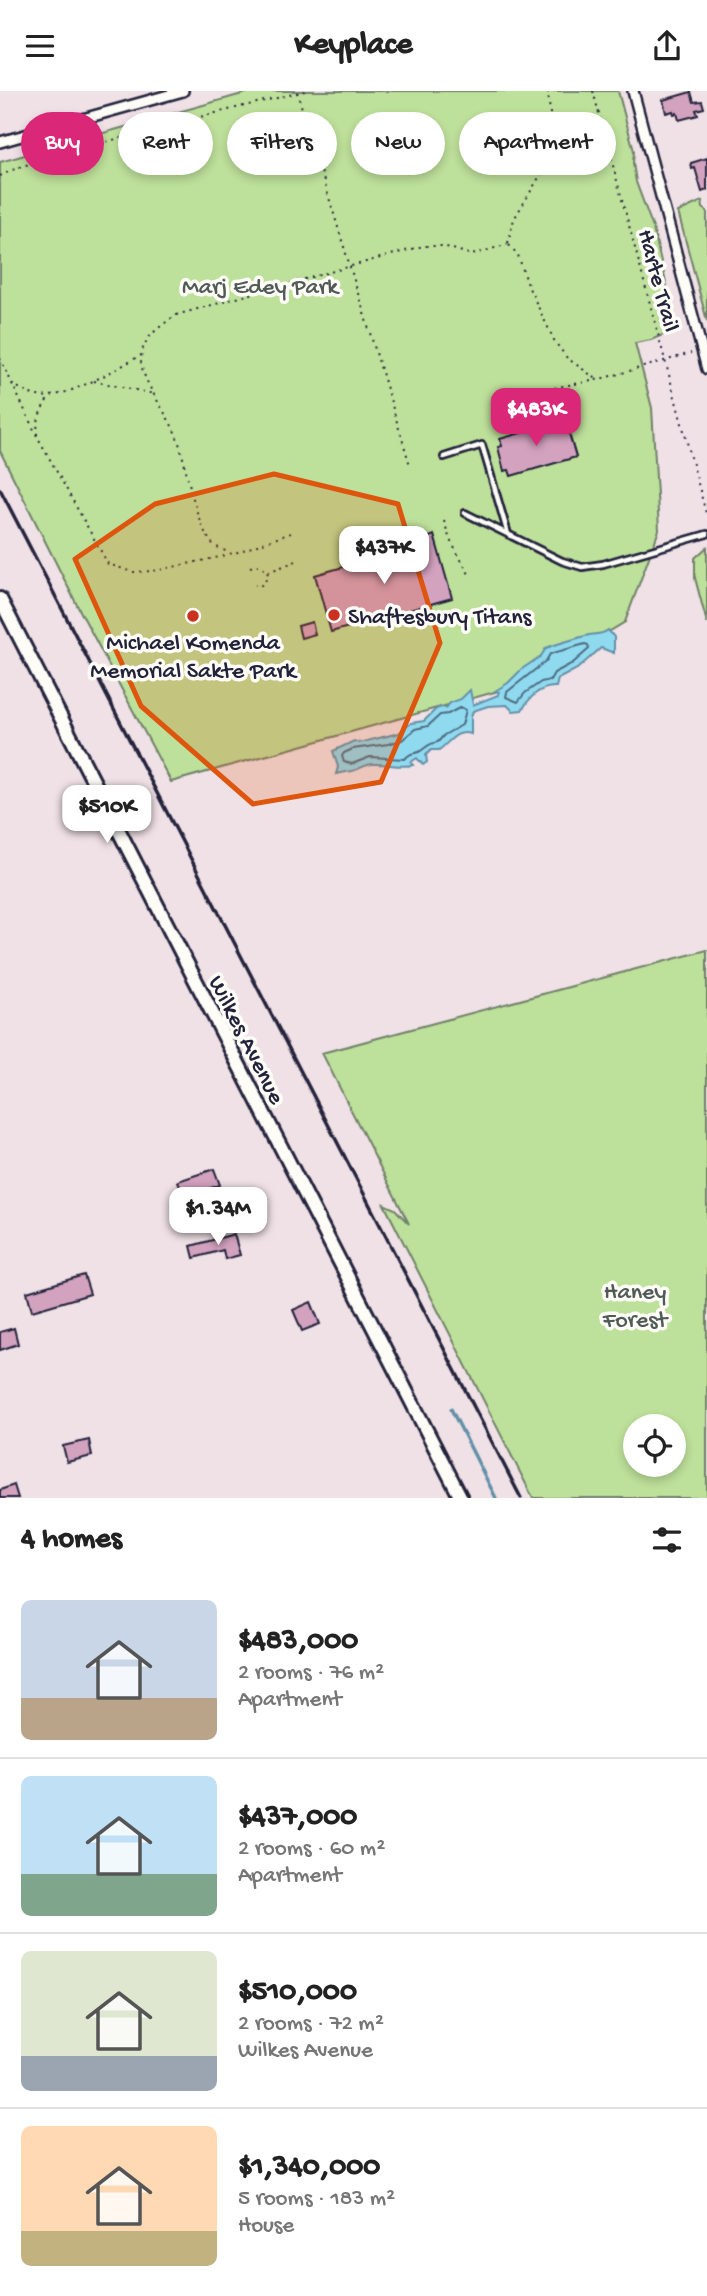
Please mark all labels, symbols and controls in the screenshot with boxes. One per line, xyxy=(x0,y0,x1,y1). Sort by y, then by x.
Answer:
icon: menu xyxy=(21,27,59,65)
text: Keyplace xyxy=(295,27,412,65)
icon: share xyxy=(648,27,686,65)
chip: Buy xyxy=(21,112,104,175)
chip: Rent xyxy=(118,112,213,175)
chip: Filters xyxy=(227,112,337,175)
chip: New xyxy=(351,112,445,175)
chip: Apartment xyxy=(459,112,616,175)
street label: Harte Trail xyxy=(629,226,684,335)
park label: Marj Edey Park xyxy=(182,274,340,303)
pin: $483K xyxy=(487,389,585,448)
text: $483K xyxy=(507,397,565,424)
pin: $437K xyxy=(335,526,433,586)
text: $437K xyxy=(355,535,413,562)
place label: Shaftesbury Titans xyxy=(348,604,533,633)
marker: Shaftesbury Titans xyxy=(326,607,342,623)
marker: Michael Komenda Memorial Sakte Park xyxy=(185,608,201,624)
place label: Michael Komenda Memorial Sakte Park xyxy=(90,630,298,687)
pin: $510K xyxy=(58,785,156,845)
text: $510K xyxy=(78,794,136,821)
street label: Wilkes Avenue xyxy=(200,971,290,1110)
pin: $1.34M xyxy=(161,1187,275,1247)
text: $1.34M xyxy=(185,1196,251,1223)
park label: Haney Forest xyxy=(602,1279,669,1336)
map controls xyxy=(623,1414,686,1477)
button: locate xyxy=(623,1414,686,1477)
icon: filters xyxy=(648,1521,686,1559)
text: 4 homes xyxy=(21,1523,122,1558)
text: $483,000 xyxy=(238,1625,358,1660)
icon: home xyxy=(77,1628,161,1712)
text: 2 rooms · 76 m² xyxy=(238,1660,384,1687)
text: Apartment xyxy=(238,1687,342,1714)
text: $437,000 xyxy=(238,1801,357,1836)
icon: home xyxy=(77,1804,161,1888)
text: 2 rooms · 60 m² xyxy=(238,1836,385,1863)
text: Apartment xyxy=(238,1863,342,1890)
text: $510,000 xyxy=(238,1976,357,2011)
icon: home xyxy=(77,1979,161,2063)
text: 2 rooms · 72 m² xyxy=(238,2011,384,2038)
text: Wilkes Avenue xyxy=(238,2038,373,2065)
text: $1,340,000 xyxy=(238,2151,380,2186)
icon: home xyxy=(77,2154,161,2238)
text: 5 rooms · 183 m² xyxy=(238,2186,395,2213)
text: House xyxy=(238,2213,294,2240)

